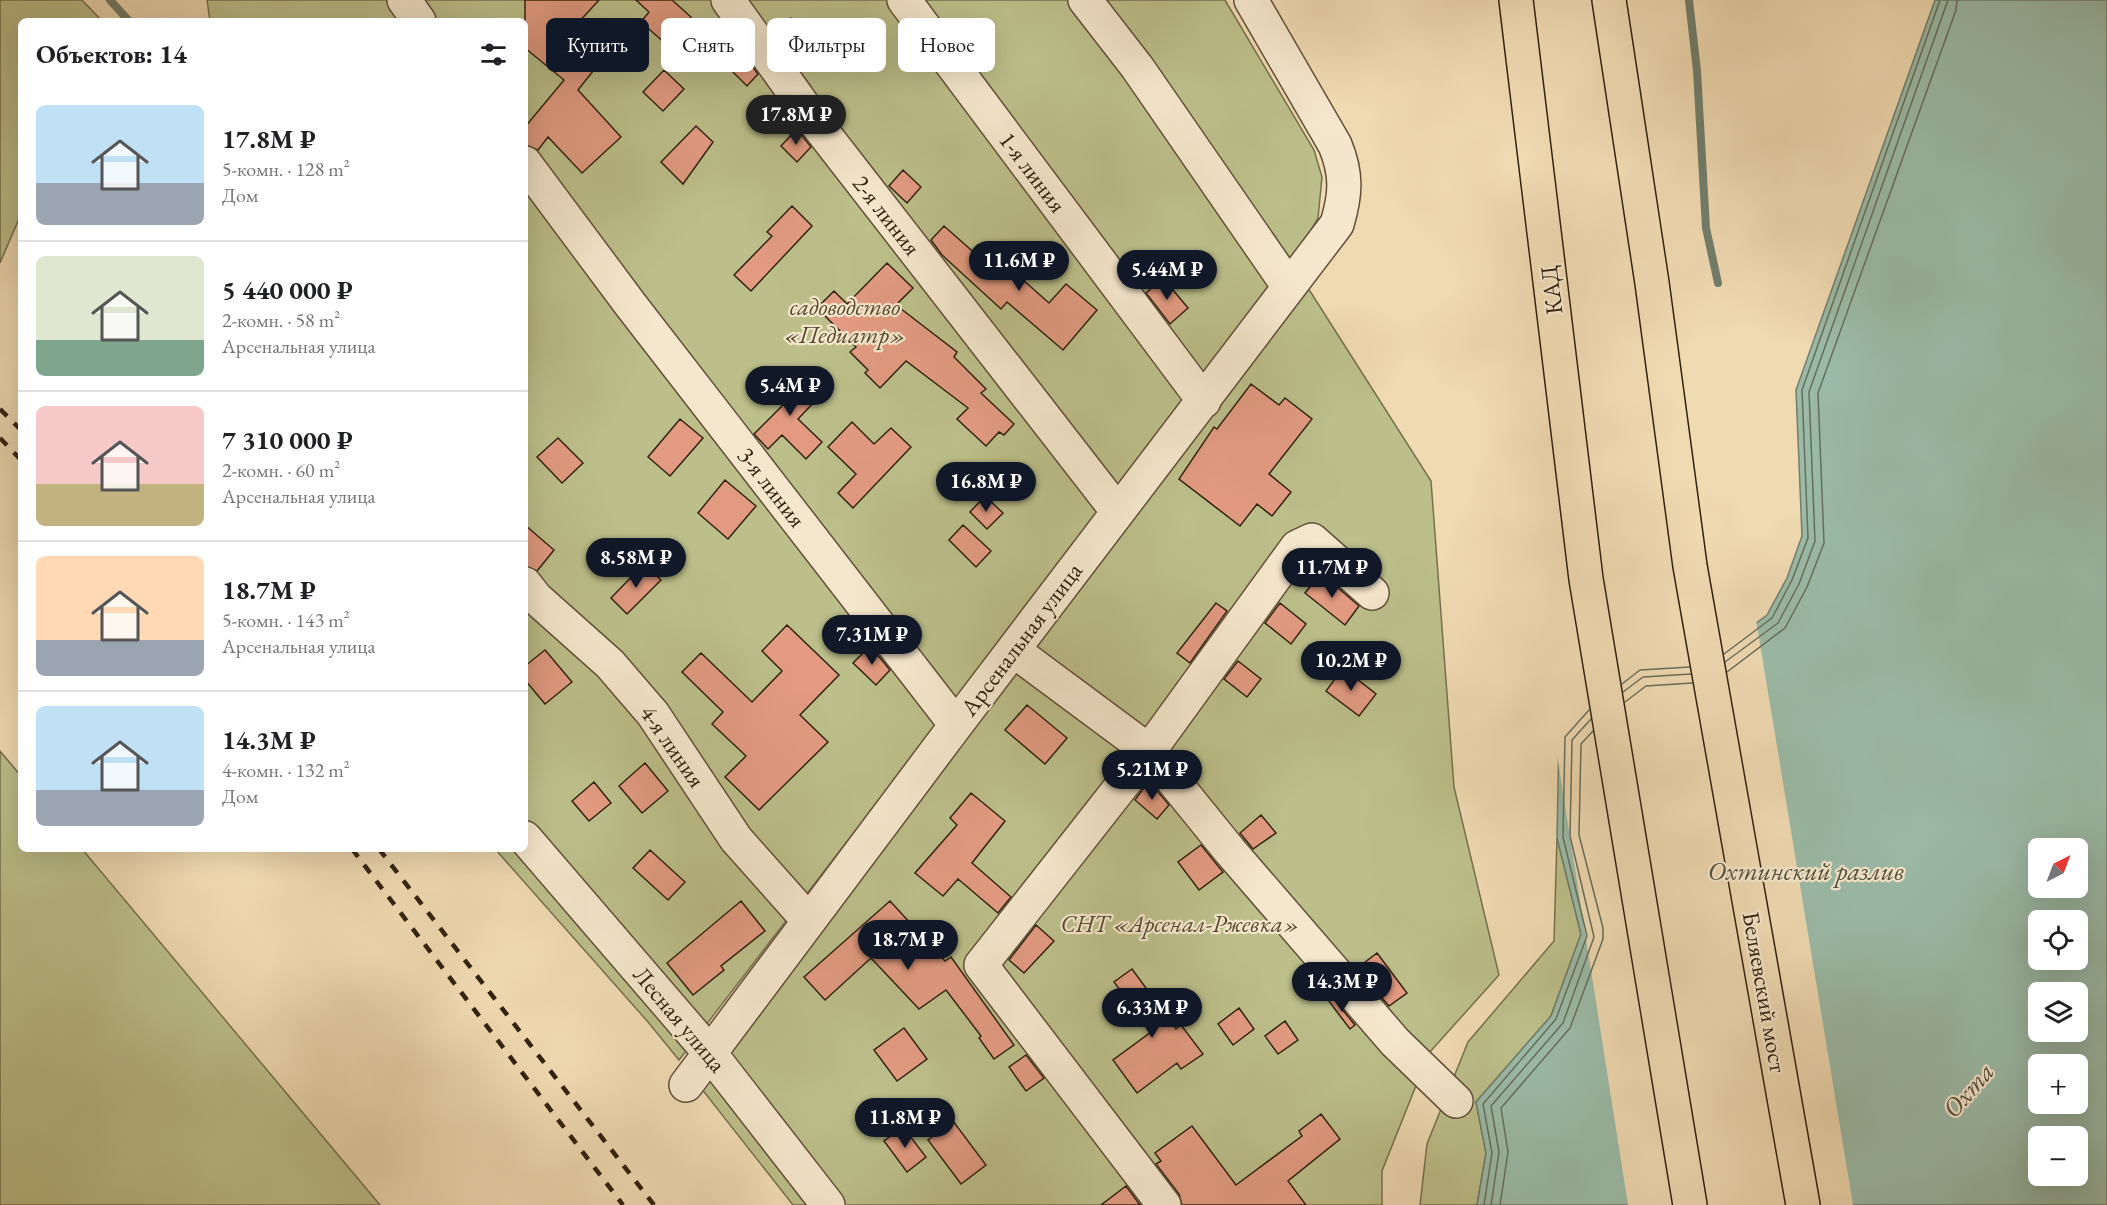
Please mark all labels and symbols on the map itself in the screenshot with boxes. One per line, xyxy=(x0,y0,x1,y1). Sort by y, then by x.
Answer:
pin: 17.8M ₽ xyxy=(741,95,851,146)
street label: 1-я линия xyxy=(992,125,1074,219)
street label: 2-я линия xyxy=(846,169,928,262)
pin: 11.6M ₽ xyxy=(964,241,1074,292)
pin: 5.44M ₽ xyxy=(1112,250,1222,301)
street label: КАД xyxy=(1533,264,1569,316)
park label: садоводство «Педиатр» xyxy=(784,291,906,350)
pin: 5.4M ₽ xyxy=(741,366,839,417)
street label: 3-я линия xyxy=(731,441,813,534)
pin: 16.8M ₽ xyxy=(931,462,1041,513)
pin: 8.58M ₽ xyxy=(581,538,691,589)
pin: 11.7M ₽ xyxy=(1277,548,1387,599)
street label: Арсенальная улица xyxy=(953,556,1089,723)
pin: 7.31M ₽ xyxy=(817,615,927,666)
pin: 10.2M ₽ xyxy=(1296,641,1406,692)
street label: 4-я линия xyxy=(633,699,713,794)
pin: 5.21M ₽ xyxy=(1097,750,1207,801)
north arrow xyxy=(2028,838,2088,898)
water label: Охтинский разлив xyxy=(1708,854,1904,888)
park label: СНТ «Арсенал-Ржевка» xyxy=(1061,908,1300,939)
street label: Беляевский мост xyxy=(1736,909,1794,1075)
pin: 18.7M ₽ xyxy=(853,920,963,971)
street label: Лесная улица xyxy=(627,960,734,1079)
pin: 14.3M ₽ xyxy=(1287,962,1397,1013)
pin: 6.33M ₽ xyxy=(1097,988,1207,1039)
water label: Охта xyxy=(1935,1055,2001,1125)
pin: 11.8M ₽ xyxy=(850,1098,960,1149)

